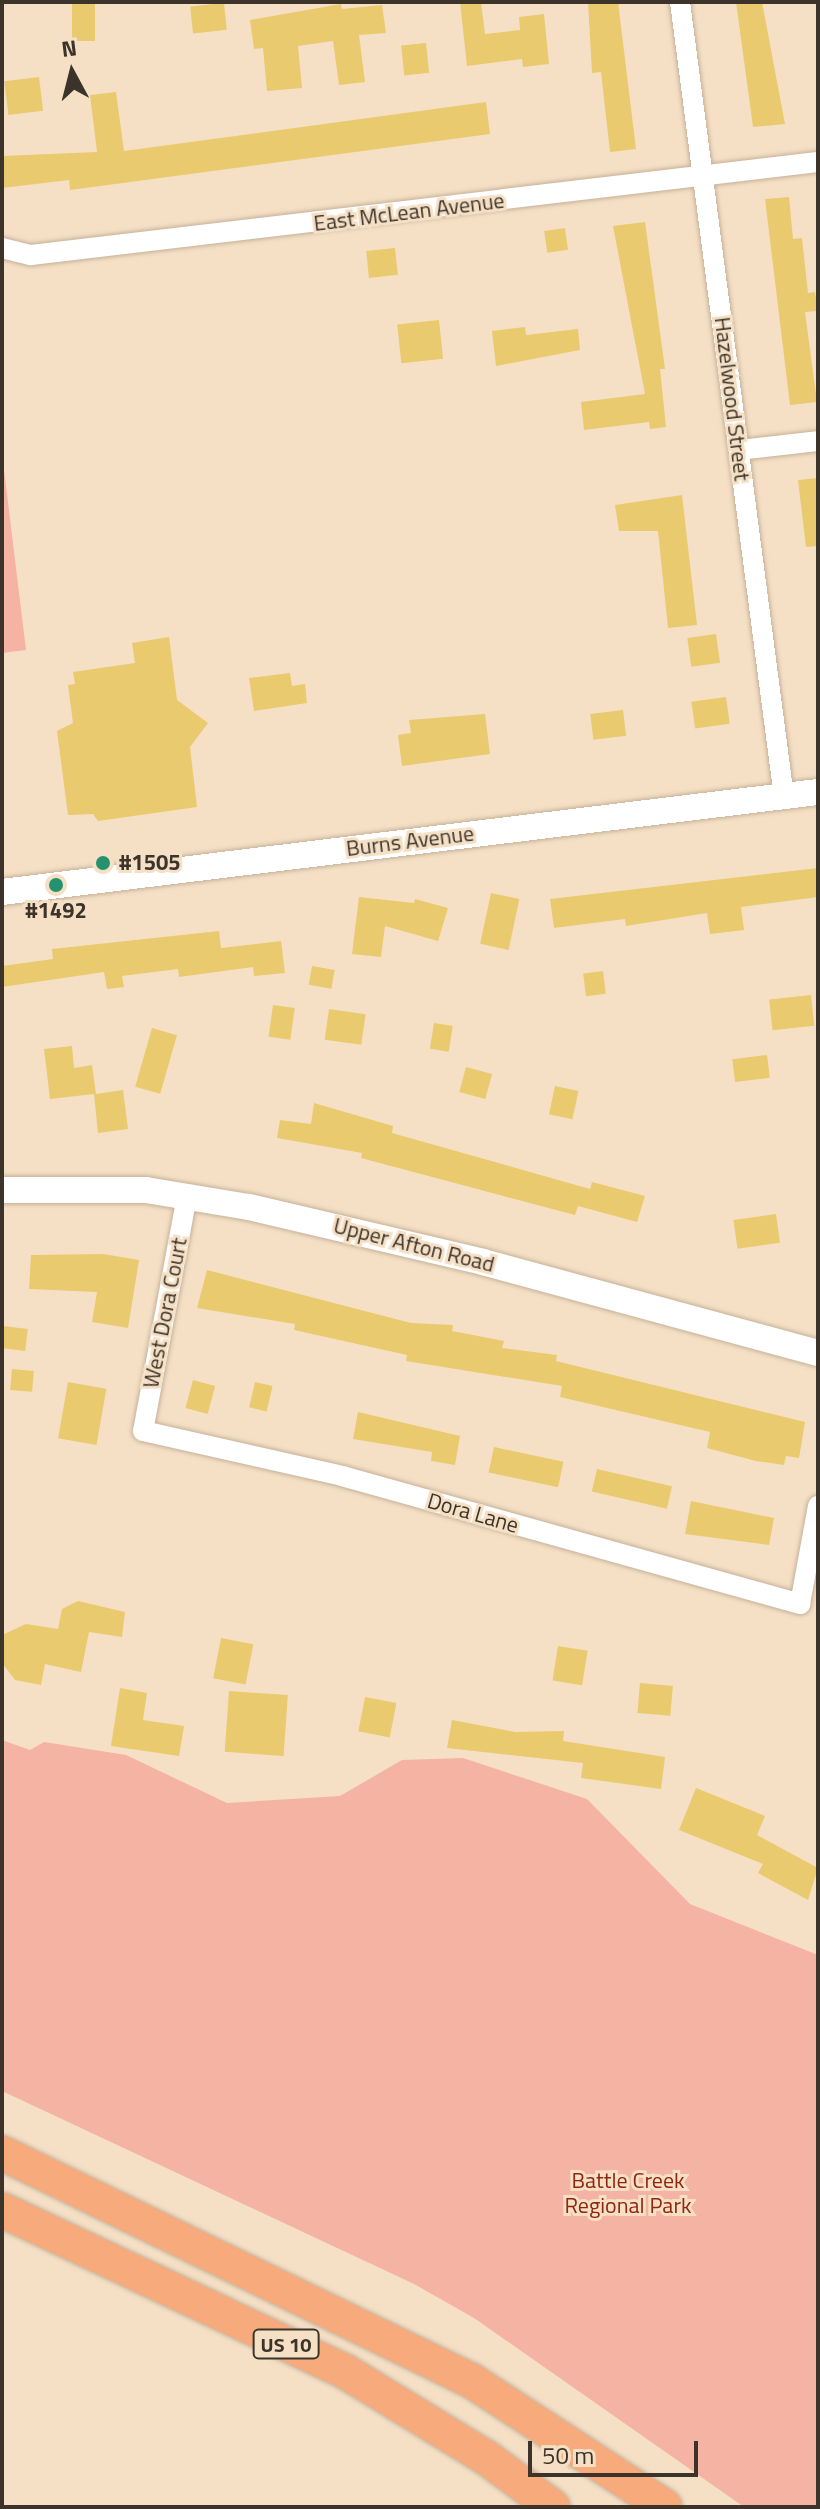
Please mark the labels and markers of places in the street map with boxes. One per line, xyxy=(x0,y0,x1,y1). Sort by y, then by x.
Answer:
place label: #1505 xyxy=(119,850,181,876)
marker: #1505 xyxy=(94,854,112,872)
marker: #1492 xyxy=(47,876,65,894)
place label: #1492 xyxy=(25,898,87,924)

